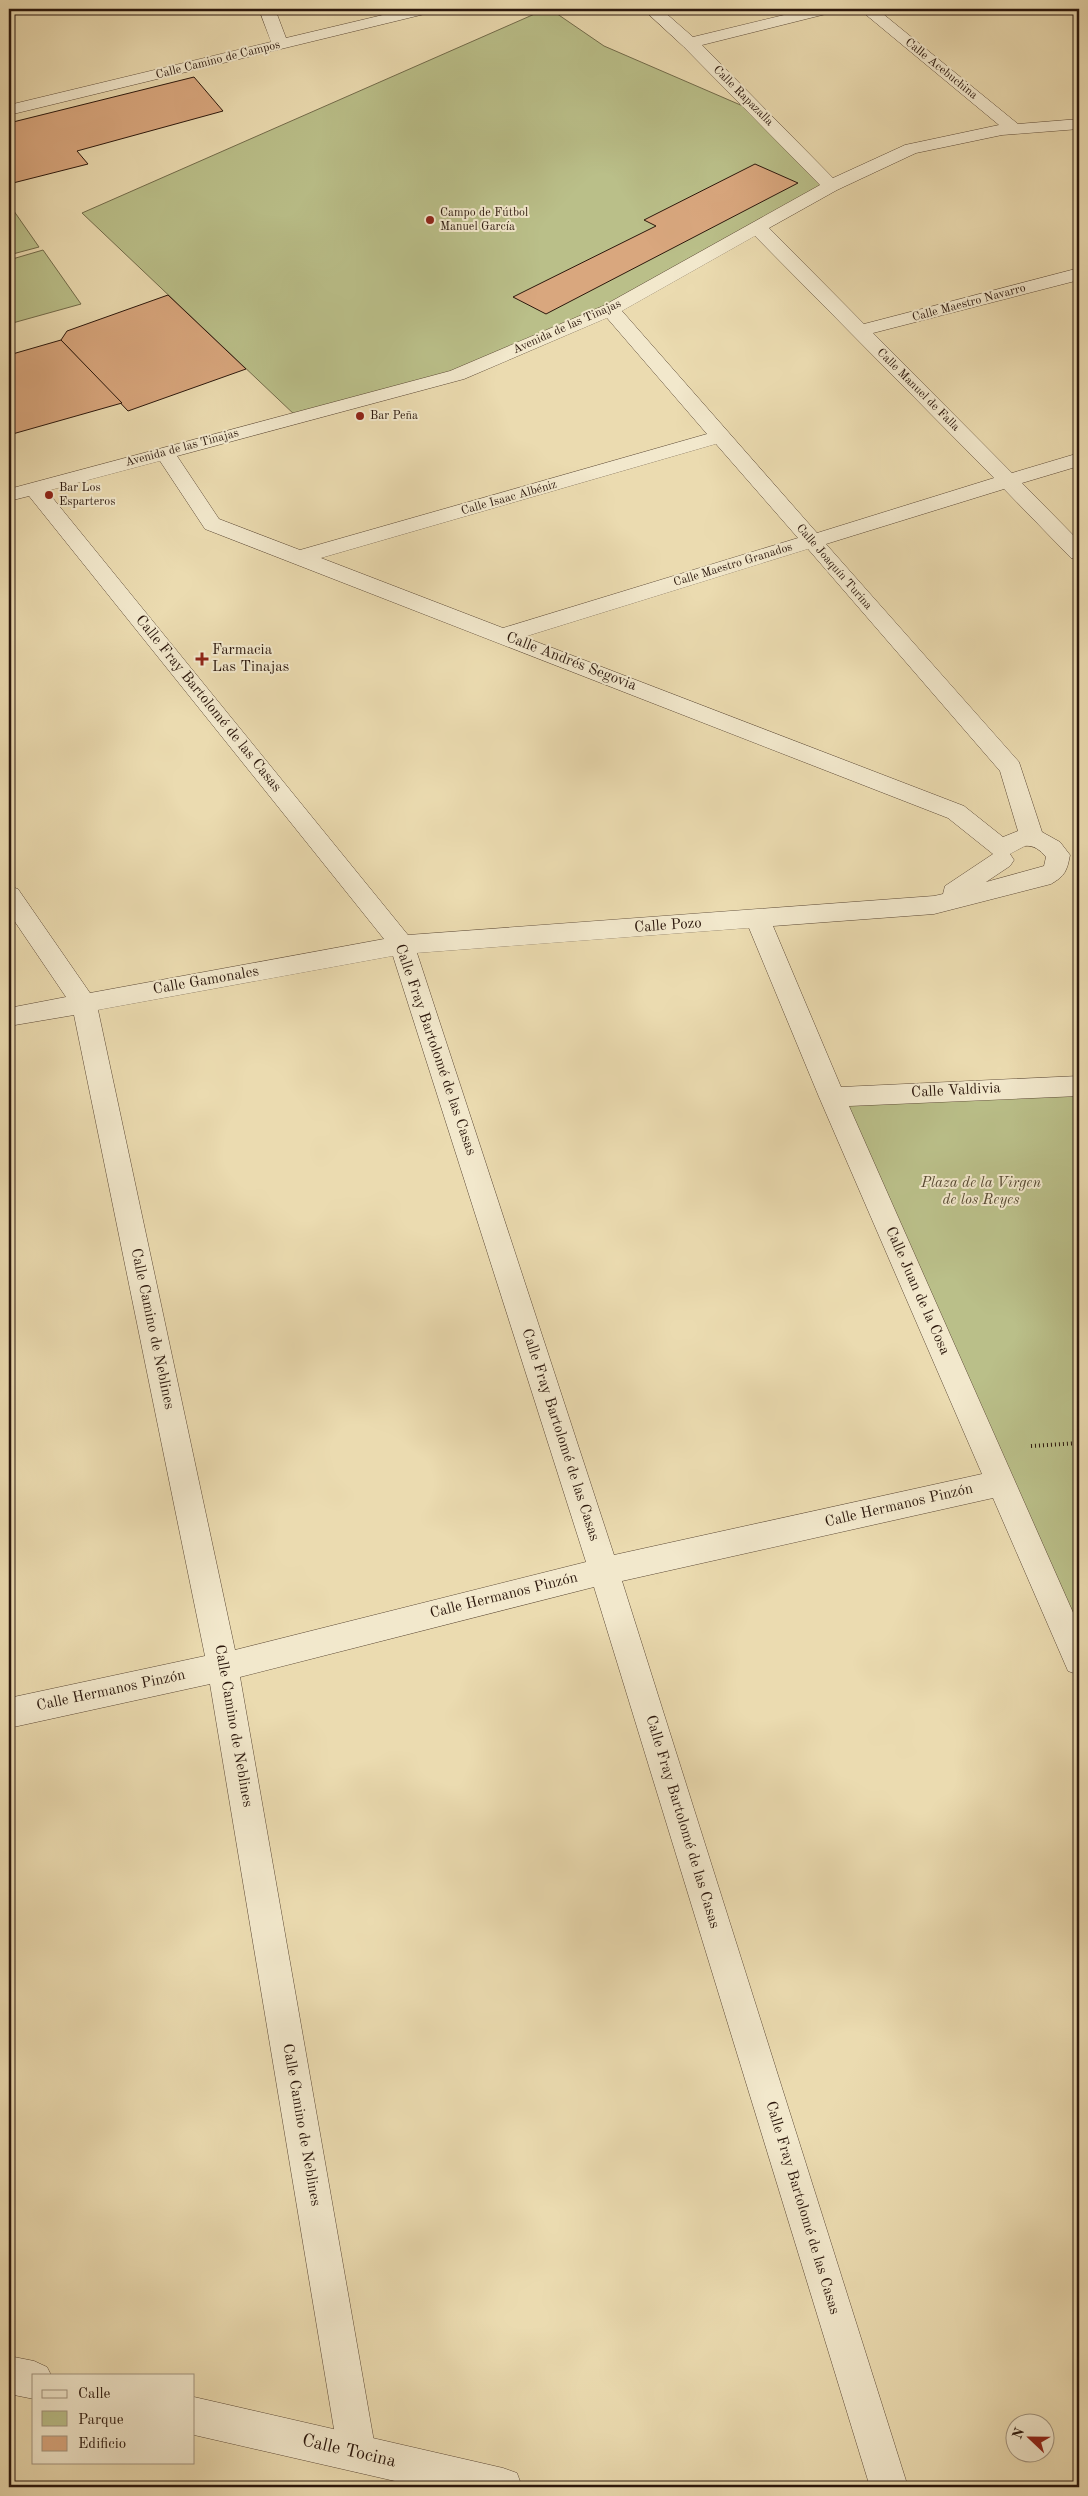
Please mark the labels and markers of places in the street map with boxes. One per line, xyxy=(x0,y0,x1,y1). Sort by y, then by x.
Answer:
place label: Campo de Fútbol Manuel García xyxy=(440,207,528,233)
marker: Campo de Fútbol Manuel García xyxy=(424,214,436,226)
marker: Bar Peña xyxy=(354,410,366,422)
place label: Bar Peña xyxy=(370,410,418,422)
place label: Bar Los Esparteros xyxy=(59,482,115,508)
marker: Bar Los Esparteros xyxy=(43,489,55,501)
place label: Farmacia Las Tinajas xyxy=(212,643,289,675)
marker: Farmacia Las Tinajas xyxy=(196,653,208,665)

